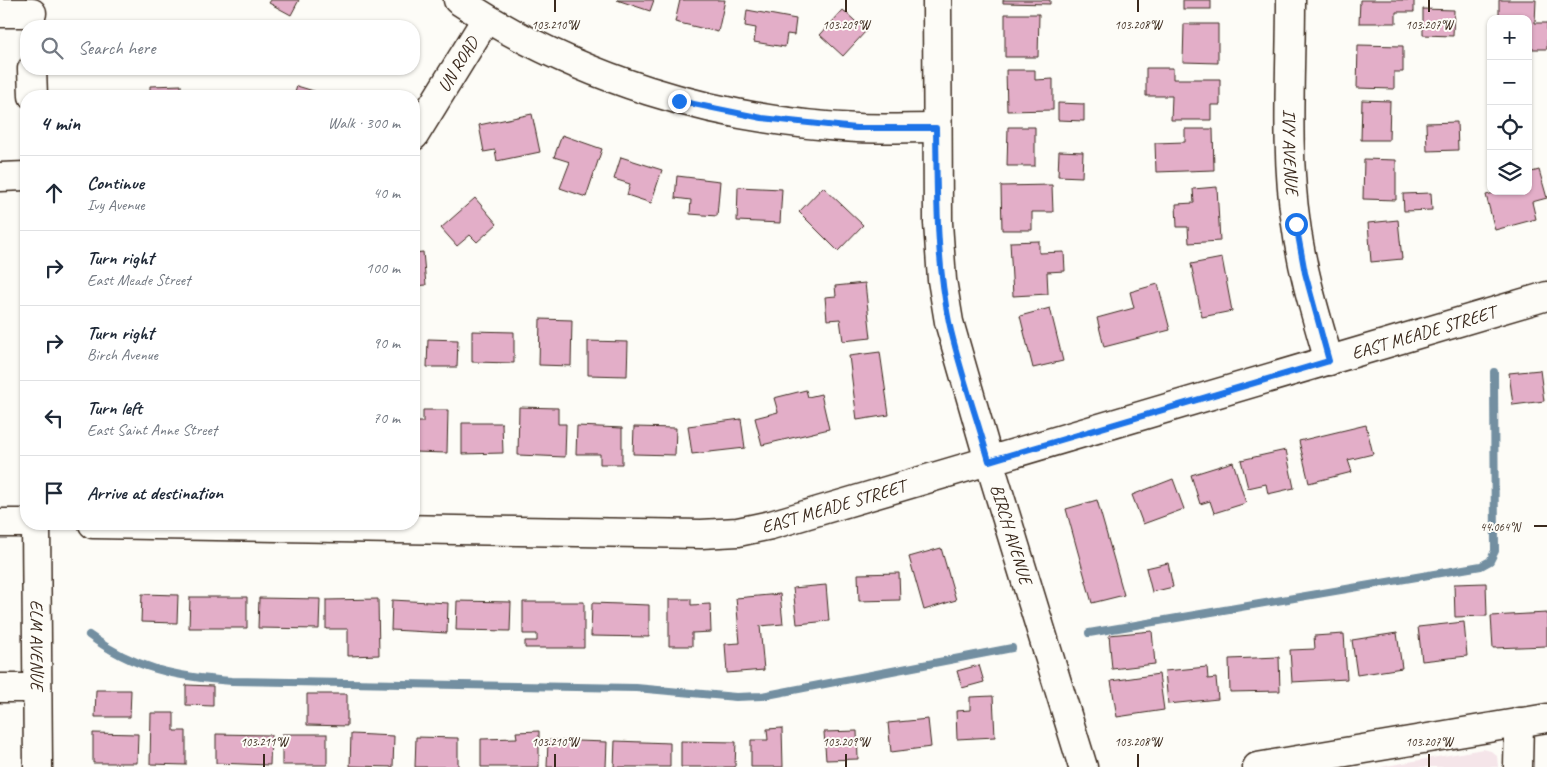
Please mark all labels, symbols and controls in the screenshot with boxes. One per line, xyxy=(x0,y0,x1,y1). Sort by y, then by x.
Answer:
map controls xyxy=(1487,15,1532,195)
button: + xyxy=(1487,15,1532,60)
text: 103.210°W xyxy=(532,17,581,33)
text: 103.209°W xyxy=(823,17,872,33)
text: 103.208°W xyxy=(1115,17,1164,33)
text: 103.207°W xyxy=(1406,17,1455,33)
search box xyxy=(20,20,420,75)
street label: UN ROAD xyxy=(433,32,484,96)
icon: search xyxy=(38,34,66,62)
text: Search here xyxy=(78,36,155,60)
button: − xyxy=(1487,60,1532,105)
route end xyxy=(668,90,691,113)
button: locate xyxy=(1487,105,1532,150)
street label: IVY AVENUE xyxy=(1278,109,1304,198)
text: 4 min xyxy=(40,110,80,136)
text: Walk · 300 m xyxy=(328,113,400,133)
button: layers xyxy=(1487,150,1532,195)
text: Continue xyxy=(87,171,144,195)
icon: ahead xyxy=(40,179,68,207)
text: 40 m xyxy=(373,183,400,203)
text: Ivy Avenue xyxy=(87,195,145,215)
route start xyxy=(1285,213,1308,236)
text: Turn right xyxy=(87,246,154,270)
icon: right xyxy=(40,254,68,282)
text: 100 m xyxy=(366,258,400,278)
text: East Meade Street xyxy=(87,270,190,290)
street label: EAST MEADE STREET xyxy=(1349,300,1502,364)
text: Turn right xyxy=(87,321,154,345)
icon: right xyxy=(40,329,68,357)
text: 90 m xyxy=(373,333,400,353)
text: Birch Avenue xyxy=(87,345,158,365)
text: Turn left xyxy=(87,396,142,420)
icon: left xyxy=(40,404,68,432)
text: 70 m xyxy=(373,408,400,428)
text: East Saint Anne Street xyxy=(87,420,217,440)
street label: EAST MEADE STREET xyxy=(760,474,912,538)
icon: arrive xyxy=(40,479,68,507)
text: Arrive at destination xyxy=(87,481,223,505)
street label: BIRCH AVENUE xyxy=(986,482,1038,589)
text: 44.064°N xyxy=(1480,519,1522,535)
street label: ELM AVENUE xyxy=(26,600,48,692)
text: 103.211°W xyxy=(241,734,290,750)
text: 103.210°W xyxy=(532,734,581,750)
text: 103.209°W xyxy=(823,734,872,750)
text: 103.208°W xyxy=(1115,734,1164,750)
text: 103.207°W xyxy=(1406,734,1455,750)

